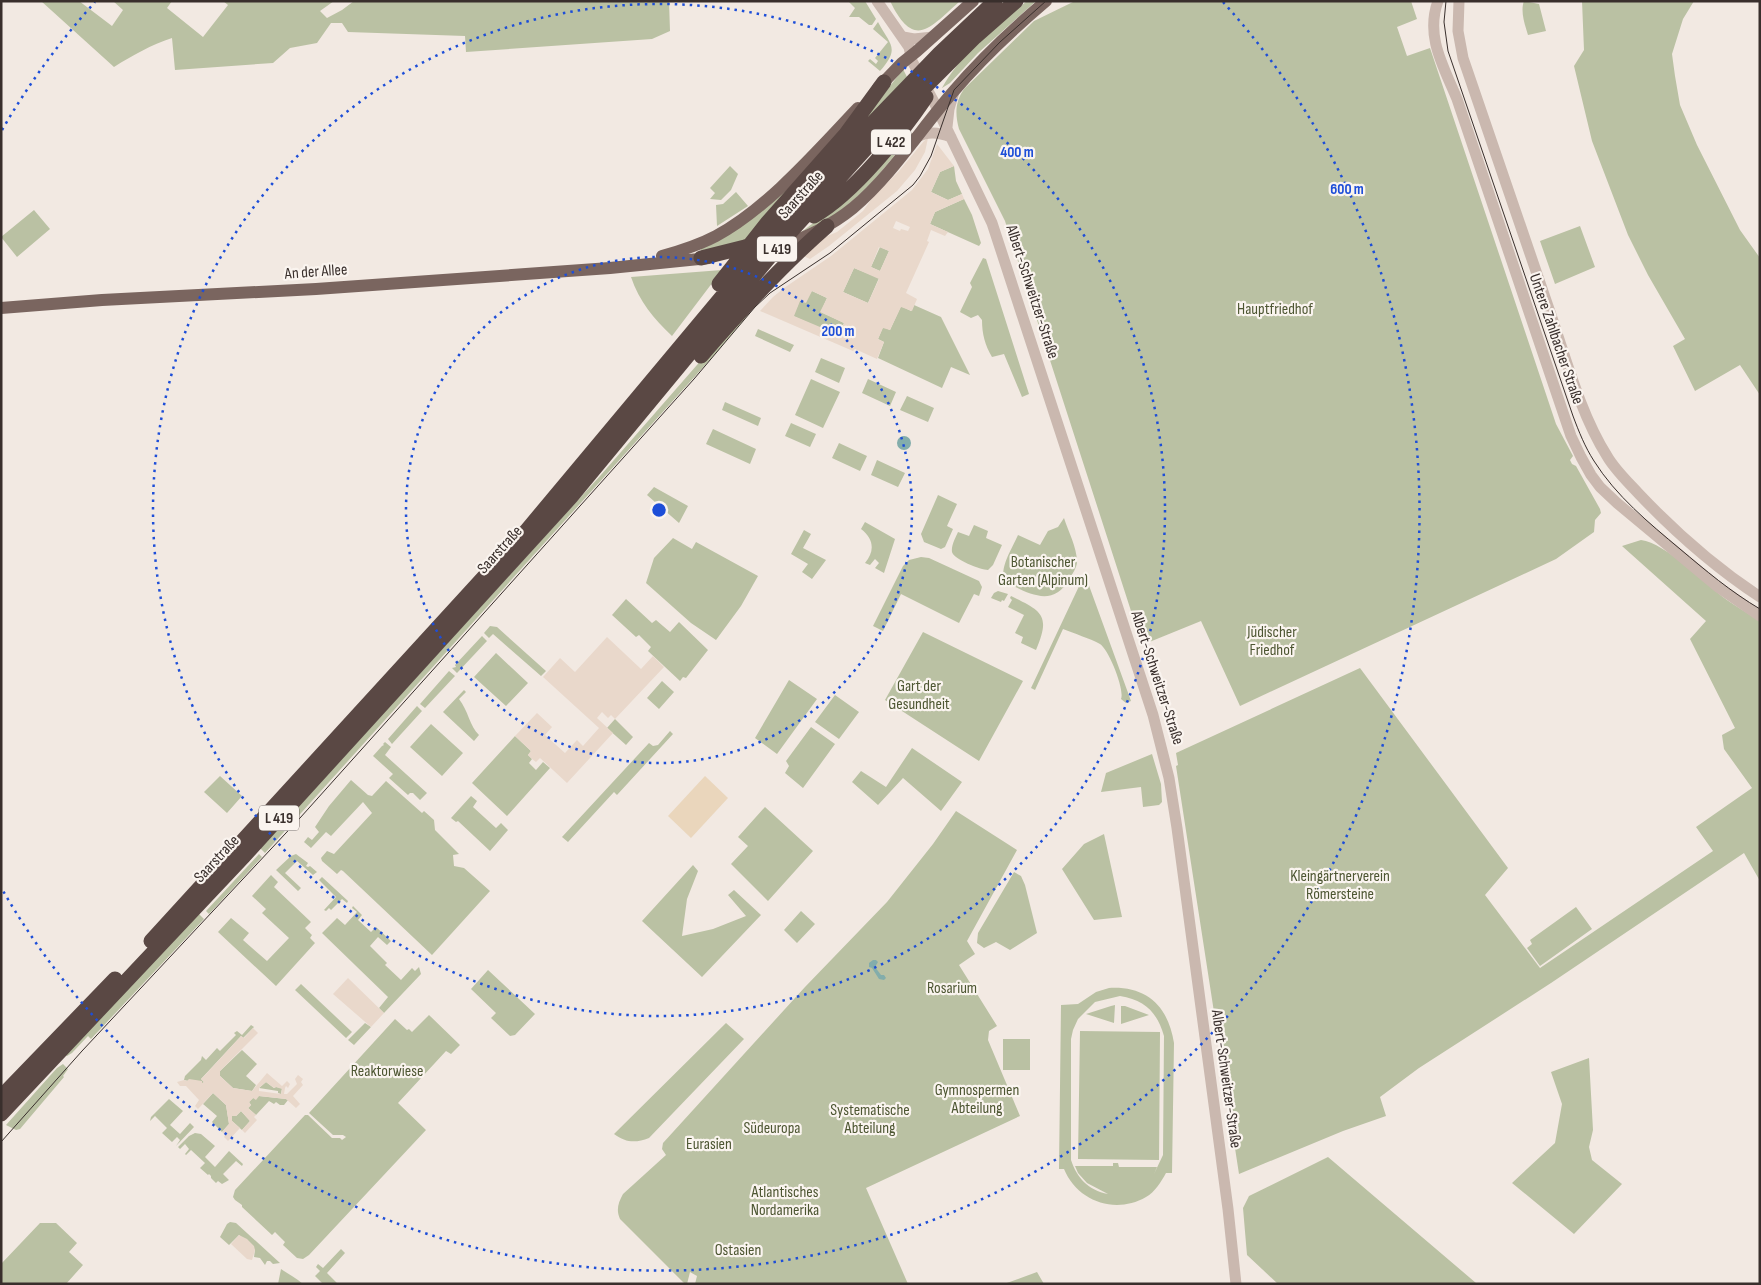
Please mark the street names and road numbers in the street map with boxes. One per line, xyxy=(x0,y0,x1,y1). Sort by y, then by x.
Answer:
road number: L 422 xyxy=(871,130,911,154)
street label: Saarstraße xyxy=(775,167,827,223)
street label: Albert-Schweitzer-Straße xyxy=(1001,222,1063,361)
road number: L 419 xyxy=(757,236,797,262)
street label: An der Allee xyxy=(283,260,348,284)
street label: Untere Zahlbacher Straße xyxy=(1525,271,1587,407)
street label: Saarstraße xyxy=(474,522,526,578)
street label: Albert-Schweitzer-Straße xyxy=(1126,608,1188,747)
road number: L 419 xyxy=(259,806,299,830)
street label: Saarstraße xyxy=(190,831,244,887)
street label: Albert-Schweitzer-Straße xyxy=(1207,1008,1245,1149)

